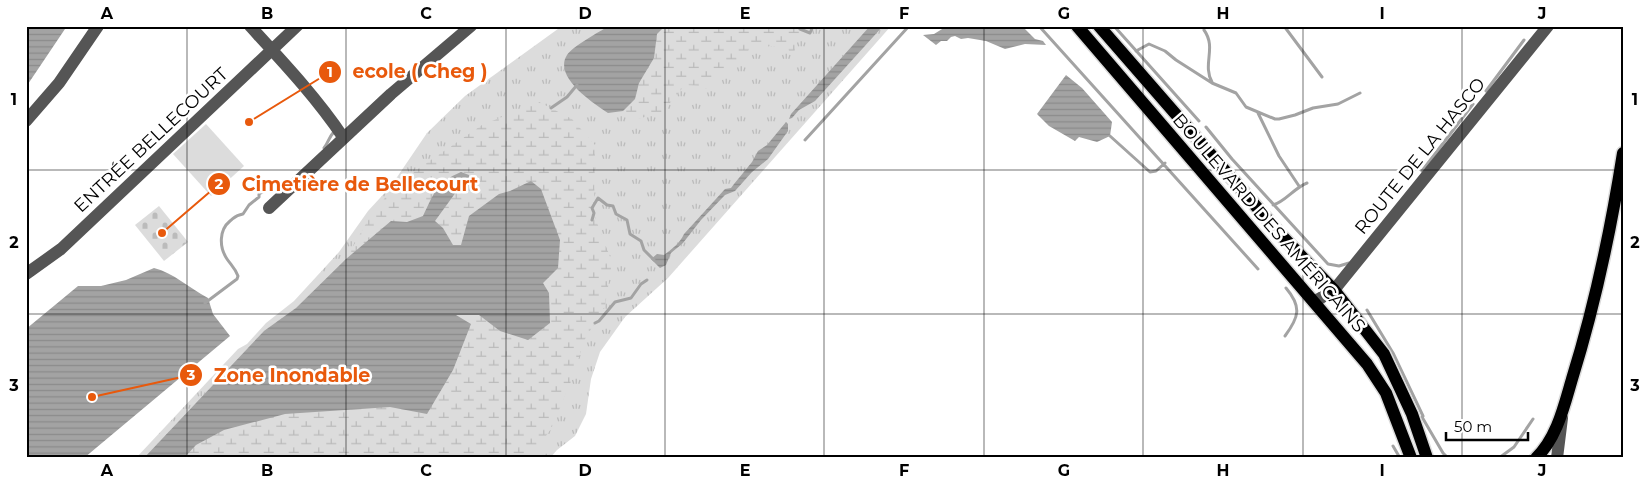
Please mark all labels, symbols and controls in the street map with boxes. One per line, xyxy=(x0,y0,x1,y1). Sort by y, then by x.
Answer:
text: A xyxy=(100,4,114,23)
text: B xyxy=(261,4,273,23)
text: C xyxy=(420,4,432,23)
text: D xyxy=(578,4,592,23)
text: E xyxy=(740,4,750,23)
text: F xyxy=(899,4,909,23)
text: G xyxy=(1058,4,1070,23)
text: H xyxy=(1217,4,1229,23)
text: I xyxy=(1379,4,1385,23)
text: J xyxy=(1537,4,1546,23)
callout: ecole ( Cheg ) xyxy=(317,55,497,89)
text: ecole ( Cheg ) xyxy=(352,60,488,83)
text: 1 xyxy=(327,62,333,81)
street label: ENTRÉE BELLECOURT xyxy=(70,63,233,217)
street label: ROUTE DE LA HASCO xyxy=(1350,73,1490,239)
text: 1 xyxy=(11,90,17,109)
text: 1 xyxy=(1632,90,1638,109)
street label: BOULEVARD DES AMÉRICAINS xyxy=(1168,109,1370,337)
callout: Cimetière de Bellecourt xyxy=(207,167,489,201)
text: Cimetière de Bellecourt xyxy=(242,173,478,196)
text: 2 xyxy=(215,174,224,193)
text: 2 xyxy=(9,233,19,252)
text: 2 xyxy=(1630,233,1640,252)
callout: Zone Inondable xyxy=(179,358,380,392)
text: Zone Inondable xyxy=(214,364,370,387)
text: 3 xyxy=(186,365,196,384)
text: 3 xyxy=(8,376,19,395)
text: 3 xyxy=(1629,376,1640,395)
scale bar xyxy=(1446,409,1529,441)
text: 50 m xyxy=(1454,417,1492,436)
text: A xyxy=(100,461,114,480)
text: B xyxy=(261,461,273,480)
text: C xyxy=(420,461,432,480)
text: D xyxy=(578,461,592,480)
text: E xyxy=(740,461,750,480)
text: F xyxy=(899,461,909,480)
text: G xyxy=(1058,461,1070,480)
text: H xyxy=(1217,461,1229,480)
text: I xyxy=(1379,461,1385,480)
text: J xyxy=(1537,461,1546,480)

